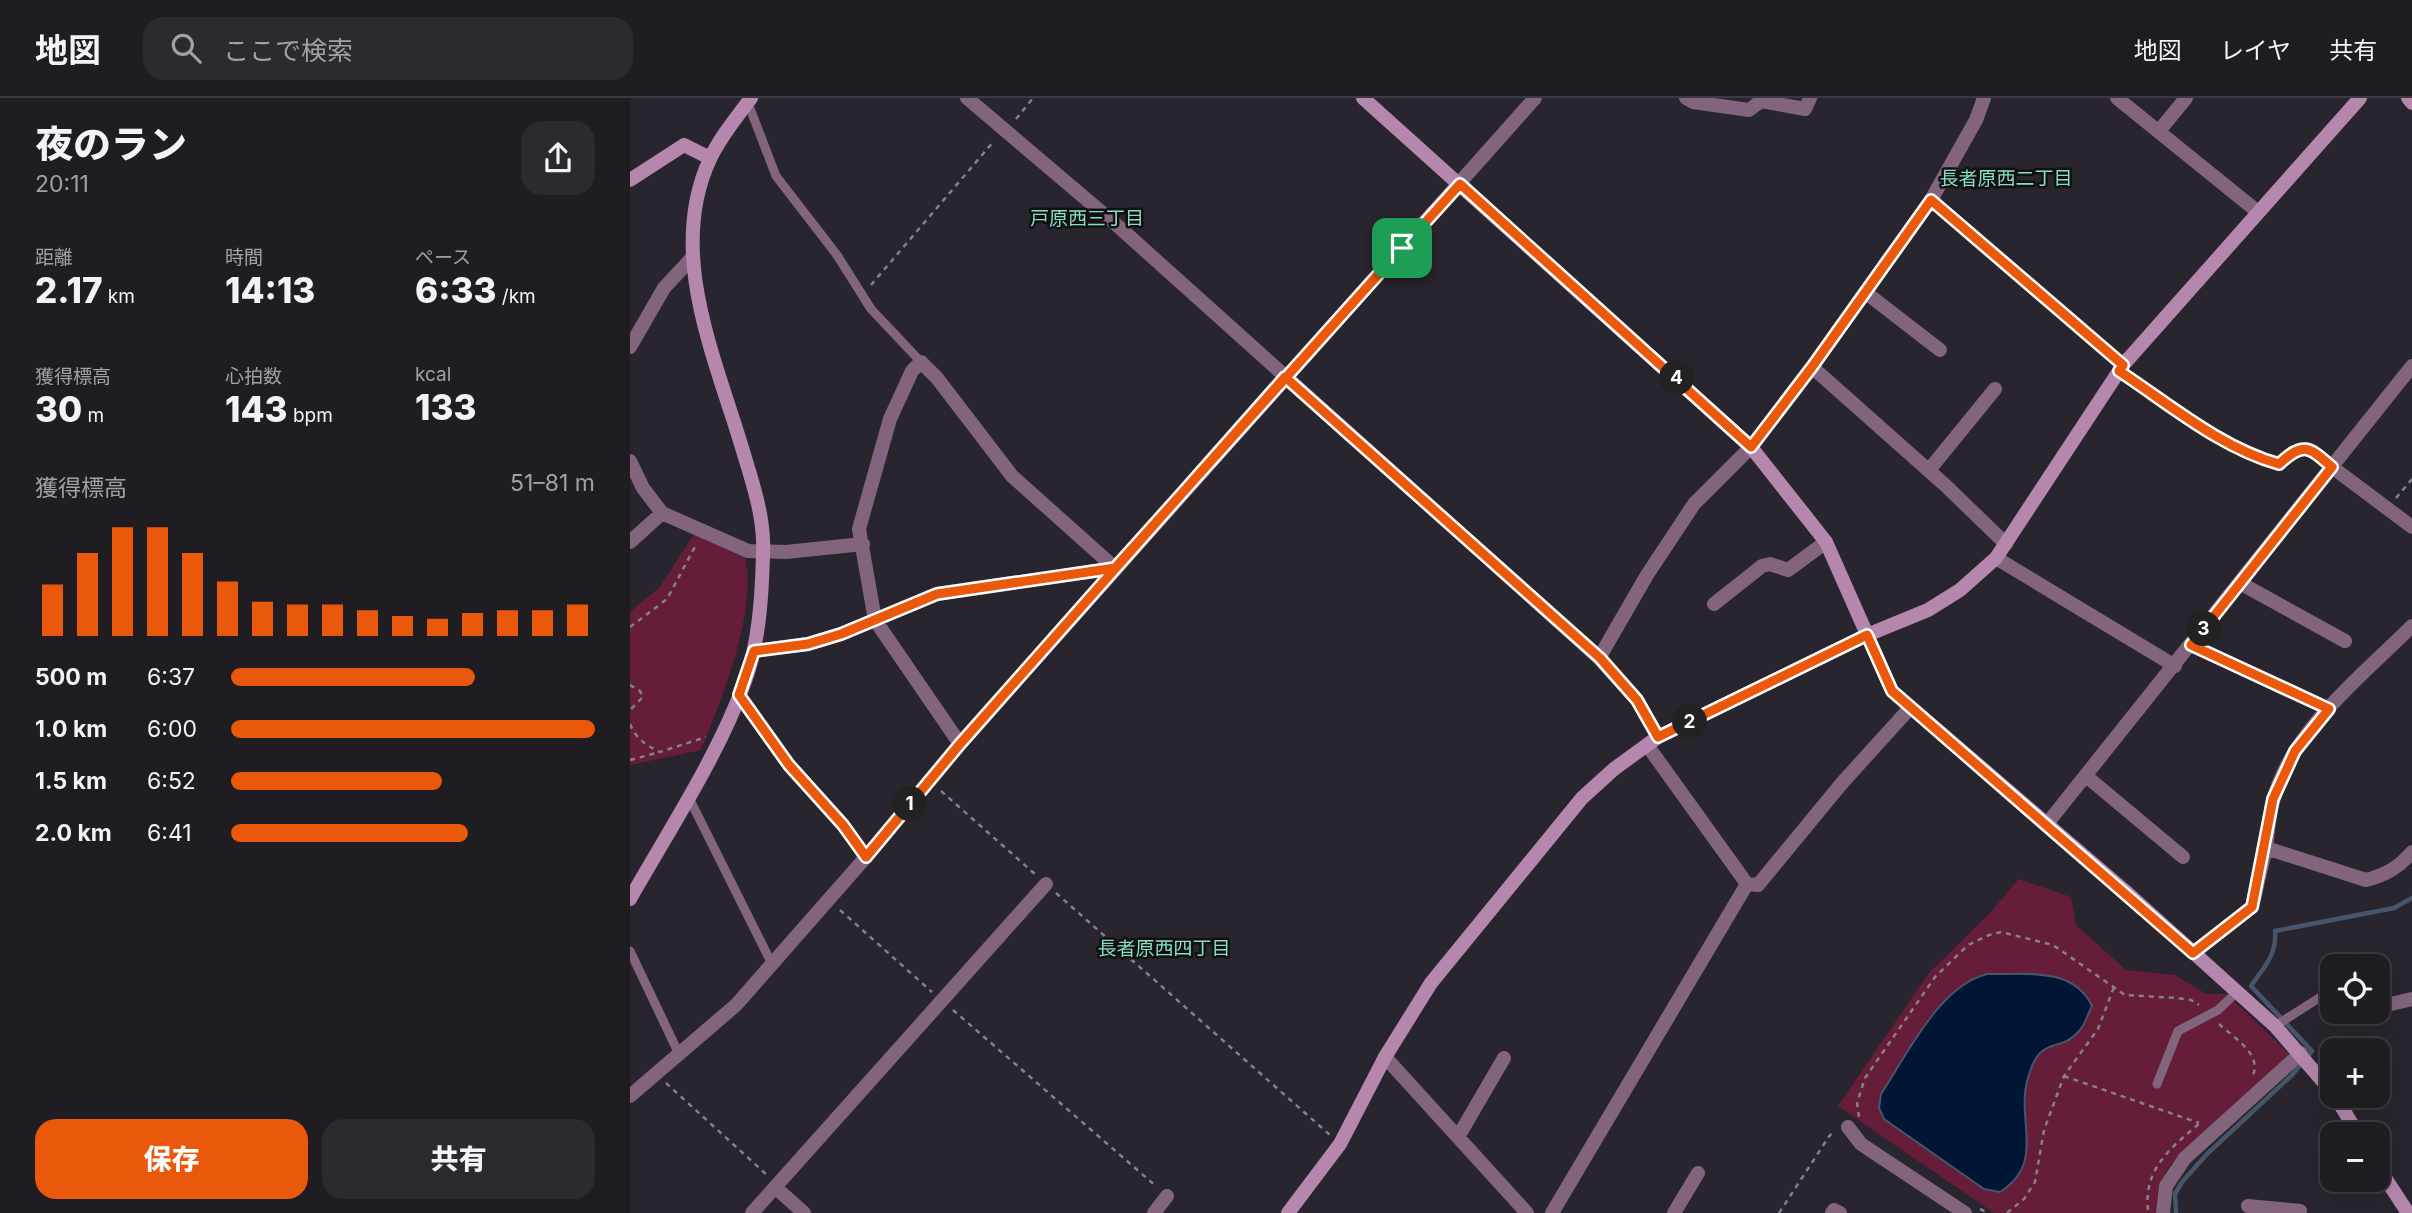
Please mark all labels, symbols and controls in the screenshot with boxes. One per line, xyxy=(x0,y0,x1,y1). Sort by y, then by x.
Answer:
search box xyxy=(143,17,633,80)
icon: search xyxy=(167,29,205,67)
text: 地図 xyxy=(35,30,101,70)
text: ここで検索 xyxy=(223,35,353,66)
text: 地図 xyxy=(2134,36,2182,65)
text: レイヤ xyxy=(2220,36,2291,65)
text: 共有 xyxy=(2329,36,2377,65)
text: 夜のラン xyxy=(35,121,187,167)
button: share xyxy=(521,121,595,195)
district label: 長者原西二丁目 xyxy=(1939,167,2073,190)
text: 20:11 xyxy=(35,170,89,198)
district label: 戸原西三丁目 xyxy=(1030,207,1144,230)
pin xyxy=(1372,218,1432,278)
icon: arrive xyxy=(1383,229,1421,267)
text: 距離 xyxy=(35,246,73,269)
text: 時間 xyxy=(225,246,263,269)
text: ペース xyxy=(415,246,471,269)
text: 2.17 xyxy=(35,269,102,311)
text: 14:13 xyxy=(225,269,315,311)
text: 6:33 xyxy=(415,269,496,311)
text: km xyxy=(102,285,135,308)
text: /km xyxy=(496,285,536,308)
pin: 4 xyxy=(1660,360,1694,396)
text: kcal xyxy=(415,363,451,386)
text: 獲得標高 xyxy=(35,365,111,388)
text: 心拍数 xyxy=(225,365,282,388)
text: 4 xyxy=(1670,366,1683,389)
text: 133 xyxy=(415,386,476,428)
text: 30 xyxy=(35,388,82,430)
text: 143 xyxy=(225,388,288,430)
text: m xyxy=(82,404,104,427)
text: bpm xyxy=(288,404,333,427)
text: 51–81 m xyxy=(510,469,595,497)
text: 獲得標高 xyxy=(35,474,127,502)
pin: 3 xyxy=(2186,612,2222,646)
text: 3 xyxy=(2197,617,2210,640)
text: 500 m xyxy=(35,663,107,691)
text: 6:37 xyxy=(147,663,195,691)
pin: 2 xyxy=(1672,704,1708,740)
text: 2 xyxy=(1684,710,1695,733)
text: 1.0 km xyxy=(35,715,107,743)
text: 6:00 xyxy=(147,715,197,743)
text: 1.5 km xyxy=(35,767,107,795)
text: 6:52 xyxy=(147,767,196,795)
pin: 1 xyxy=(892,786,928,822)
text: 1 xyxy=(905,792,914,815)
text: 2.0 km xyxy=(35,819,112,847)
text: 6:41 xyxy=(147,819,192,847)
district label: 長者原西四丁目 xyxy=(1097,937,1231,960)
map controls xyxy=(2320,954,2390,1192)
button: locate xyxy=(2320,954,2390,1024)
button: + xyxy=(2320,1038,2390,1108)
button: 保存 xyxy=(35,1119,308,1199)
button: 共有 xyxy=(322,1119,595,1199)
button: − xyxy=(2320,1122,2390,1192)

